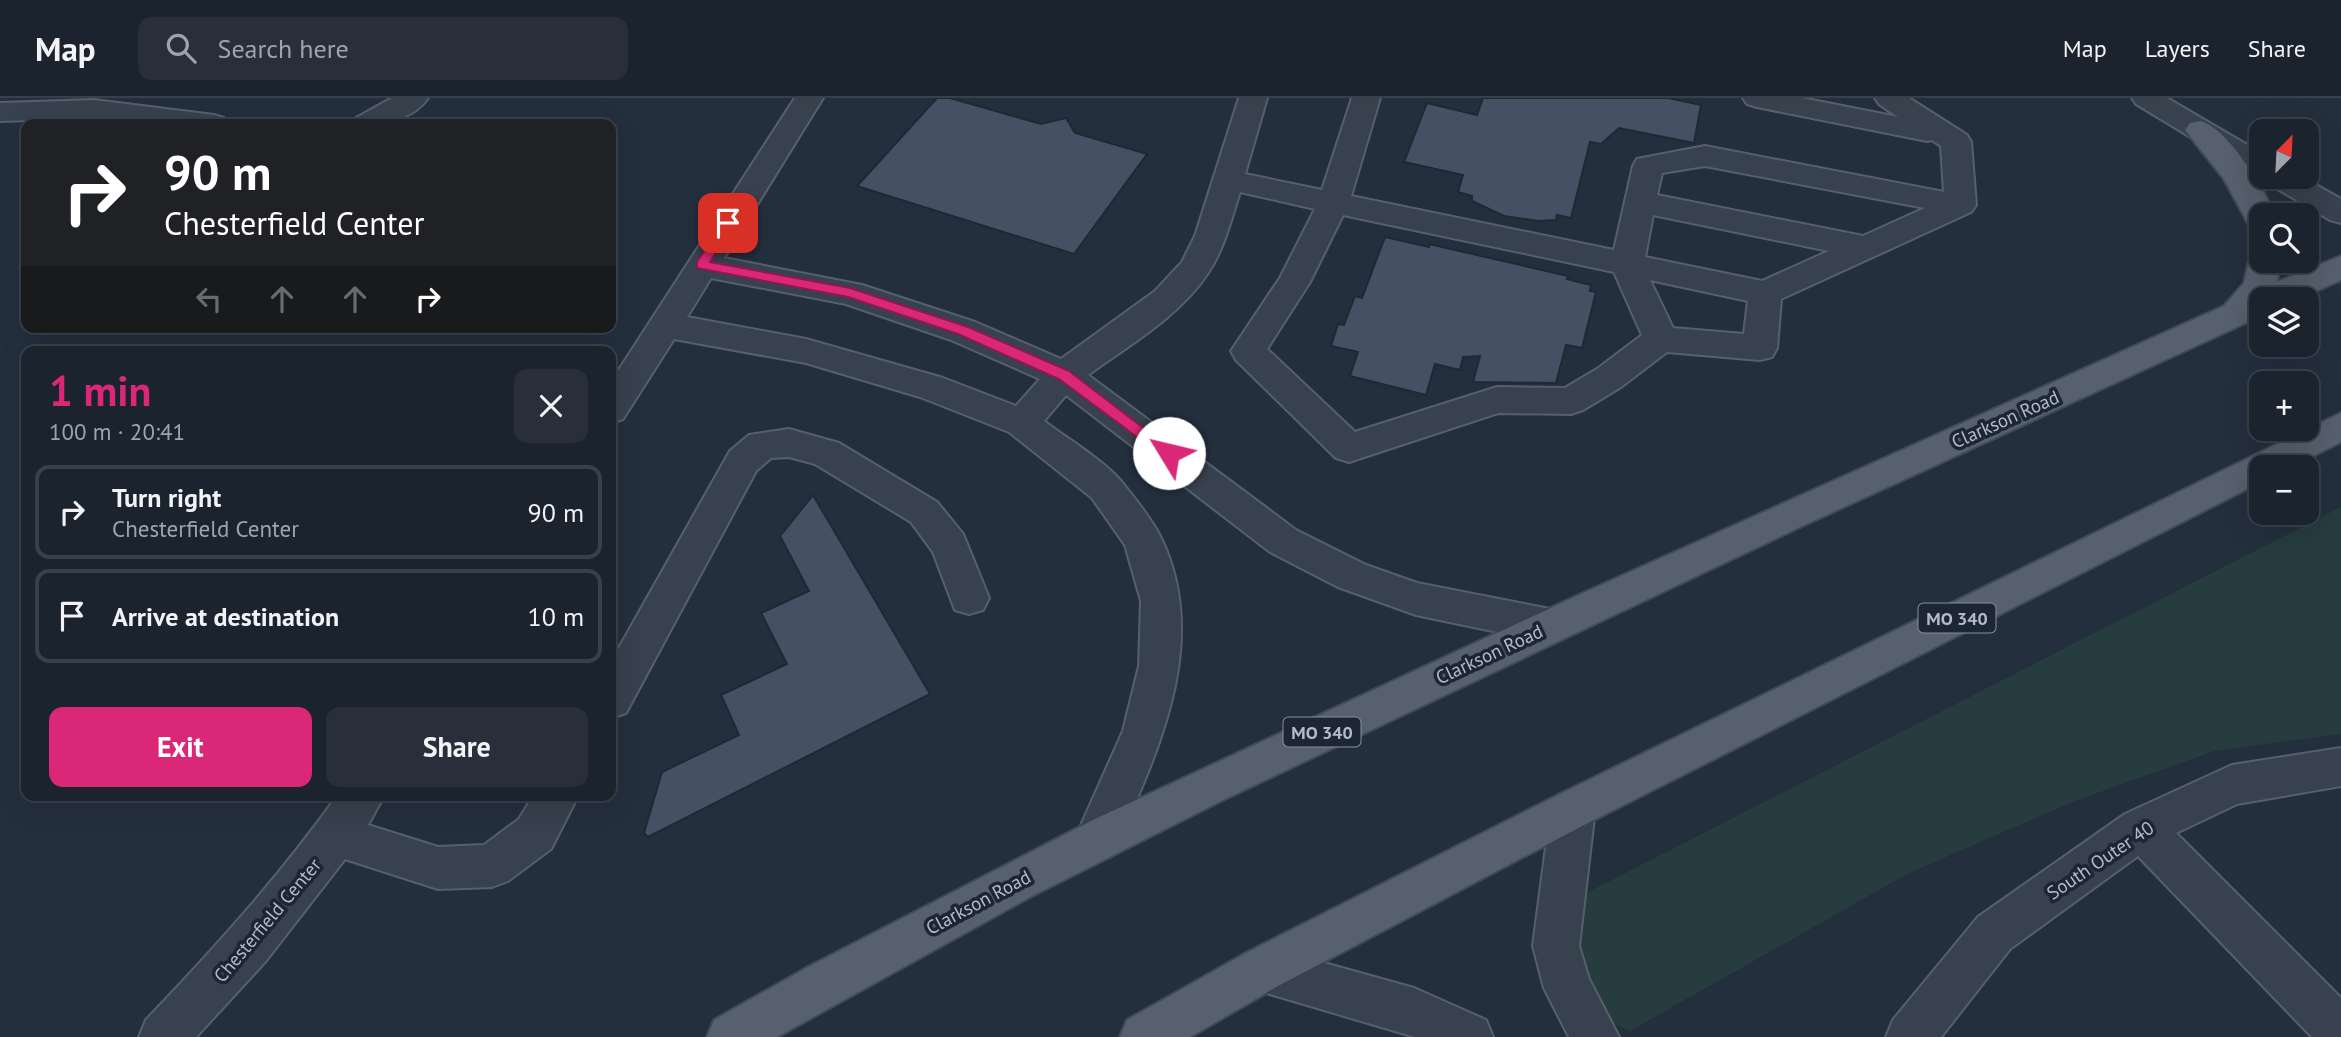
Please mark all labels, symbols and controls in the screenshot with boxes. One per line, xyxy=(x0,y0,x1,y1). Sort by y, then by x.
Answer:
search box xyxy=(138,17,628,80)
text: Map xyxy=(35,27,96,70)
icon: search xyxy=(162,29,200,67)
text: Search here xyxy=(218,32,349,65)
text: Map xyxy=(2063,33,2107,64)
text: Layers xyxy=(2145,33,2210,64)
text: Share xyxy=(2248,33,2306,64)
north arrow xyxy=(2249,119,2319,189)
map controls xyxy=(2249,119,2319,525)
text: 90 m xyxy=(164,140,271,204)
icon: right xyxy=(49,147,140,238)
pin xyxy=(698,193,758,253)
text: Chesterfield Center xyxy=(164,202,424,244)
button: search xyxy=(2249,203,2319,273)
icon: arrive xyxy=(709,204,747,242)
icon: left xyxy=(190,280,228,318)
icon: ahead xyxy=(263,280,301,318)
icon: ahead xyxy=(336,280,374,318)
icon: right xyxy=(409,280,447,318)
button: layers xyxy=(2249,287,2319,357)
text: 1 min xyxy=(49,363,151,418)
button: close xyxy=(514,369,588,443)
button: + xyxy=(2249,371,2319,441)
street label: Clarkson Road xyxy=(1947,385,2063,453)
position arrow xyxy=(1132,416,1206,490)
text: 100 m · 20:41 xyxy=(49,417,185,446)
button: − xyxy=(2249,455,2319,525)
text: Turn right xyxy=(112,481,221,514)
icon: right xyxy=(53,493,91,531)
text: 90 m xyxy=(528,496,584,529)
text: Chesterfield Center xyxy=(112,514,299,543)
icon: arrive xyxy=(53,597,91,635)
text: Arrive at destination xyxy=(112,600,339,633)
text: 10 m xyxy=(528,600,584,633)
road number: MO 340 xyxy=(1918,604,1996,632)
street label: Clarkson Road xyxy=(1432,619,1546,689)
button: Exit xyxy=(49,707,312,787)
button: Share xyxy=(326,707,588,787)
road number: MO 340 xyxy=(1284,718,1360,746)
street label: South Outer 40 xyxy=(2042,815,2158,905)
street label: Chesterfield Center xyxy=(208,853,326,987)
street label: Clarkson Road xyxy=(921,864,1035,940)

